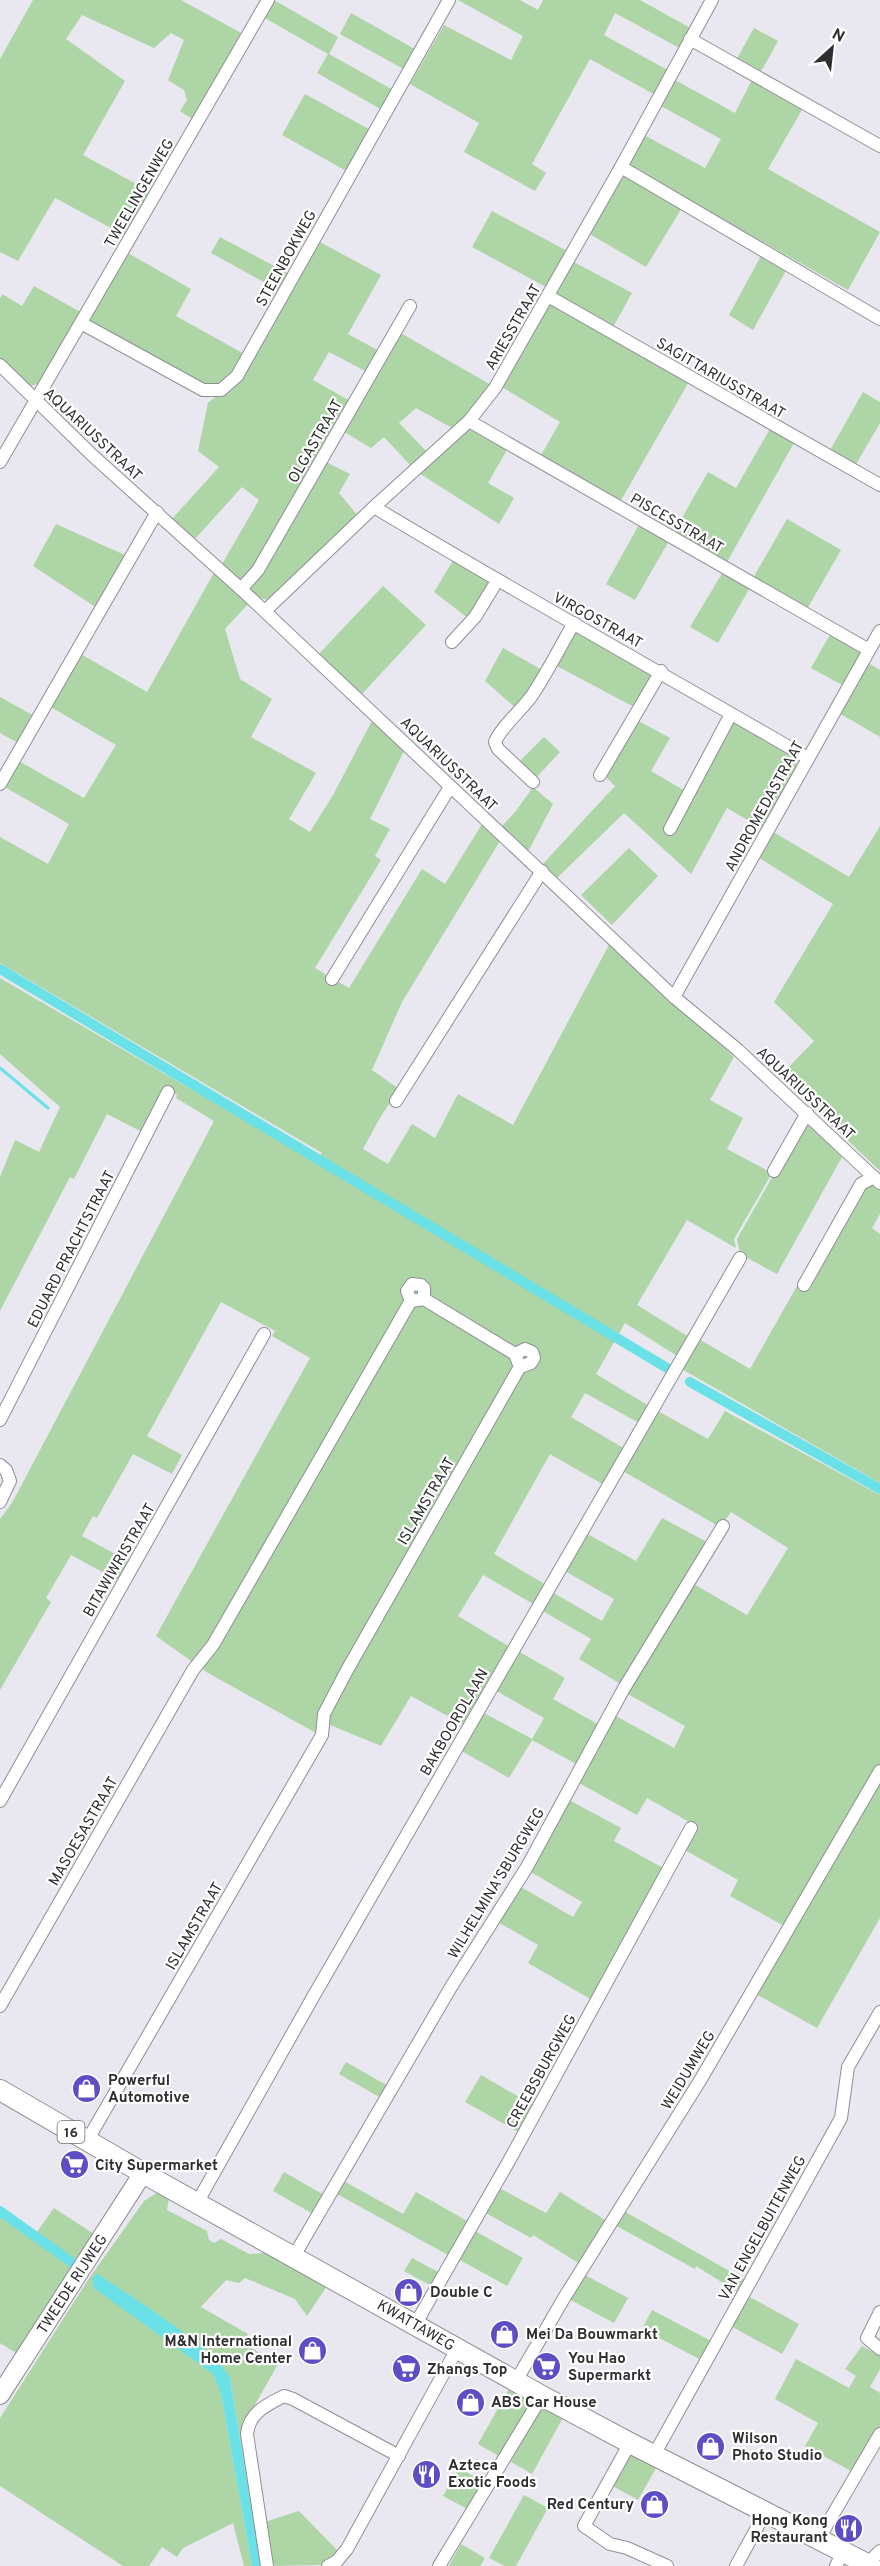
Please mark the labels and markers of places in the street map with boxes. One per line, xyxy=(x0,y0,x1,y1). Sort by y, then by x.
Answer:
place label: Powerful Automotive xyxy=(108,2072,190,2108)
shop icon: Powerful Automotive xyxy=(71,2073,103,2105)
supermarket icon: City Supermarket xyxy=(58,2149,90,2181)
place label: City Supermarket xyxy=(95,2157,218,2176)
shop icon: Double C xyxy=(393,2276,425,2308)
place label: Double C xyxy=(430,2284,493,2303)
shop icon: Mei Da Bouwmarkt xyxy=(489,2318,521,2350)
place label: Mei Da Bouwmarkt xyxy=(526,2326,658,2345)
place label: M&N International Home Center xyxy=(165,2333,293,2369)
shop icon: M&N International Home Center xyxy=(297,2334,329,2366)
place label: You Hao Supermarkt xyxy=(568,2350,651,2386)
supermarket icon: You Hao Supermarkt xyxy=(531,2351,563,2383)
supermarket icon: Zhangs Top xyxy=(390,2353,422,2385)
place label: Zhangs Top xyxy=(427,2361,507,2380)
shop icon: ABS Car House xyxy=(454,2386,486,2418)
place label: ABS Car House xyxy=(491,2394,597,2413)
place label: Wilson Photo Studio xyxy=(732,2430,822,2466)
shop icon: Wilson Photo Studio xyxy=(695,2431,727,2463)
place label: Azteca Exotic Foods xyxy=(448,2457,536,2493)
restaurant icon: Azteca Exotic Foods xyxy=(411,2458,443,2490)
shop icon: Red Century xyxy=(639,2488,671,2520)
place label: Red Century xyxy=(547,2496,634,2515)
place label: Hong Kong Restaurant xyxy=(751,2512,828,2548)
restaurant icon: Hong Kong Restaurant xyxy=(833,2513,865,2545)

